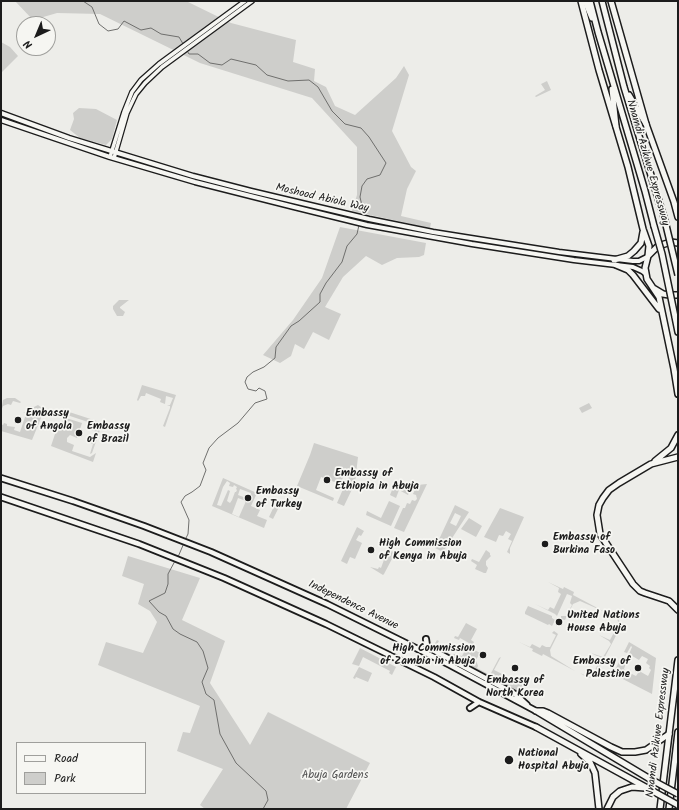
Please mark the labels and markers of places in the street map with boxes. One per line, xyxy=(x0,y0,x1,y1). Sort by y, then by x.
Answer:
place label: Embassy of Angola xyxy=(26,407,72,433)
marker: Embassy of Angola xyxy=(13,415,23,425)
place label: Embassy of Brazil xyxy=(87,420,130,446)
marker: Embassy of Brazil xyxy=(74,428,84,438)
place label: Embassy of Ethiopia in Abuja xyxy=(335,467,419,493)
marker: Embassy of Ethiopia in Abuja xyxy=(322,475,332,485)
place label: Embassy of Turkey xyxy=(256,485,302,511)
marker: Embassy of Turkey xyxy=(243,493,253,503)
place label: Embassy of Burkina Faso xyxy=(553,531,615,557)
place label: High Commission of Kenya in Abuja xyxy=(379,537,467,563)
marker: Embassy of Burkina Faso xyxy=(540,539,550,549)
marker: High Commission of Kenya in Abuja xyxy=(366,545,376,555)
place label: United Nations House Abuja xyxy=(567,609,640,635)
marker: United Nations House Abuja xyxy=(554,617,564,627)
place label: High Commission of Zambia in Abuja xyxy=(380,642,475,668)
marker: High Commission of Zambia in Abuja xyxy=(478,650,488,660)
place label: Embassy of Palestine xyxy=(573,655,630,681)
marker: Embassy of North Korea xyxy=(510,663,520,673)
marker: Embassy of Palestine xyxy=(633,663,643,673)
place label: Embassy of North Korea xyxy=(486,674,544,700)
place label: National Hospital Abuja xyxy=(518,747,589,773)
marker: National Hospital Abuja xyxy=(503,754,515,766)

